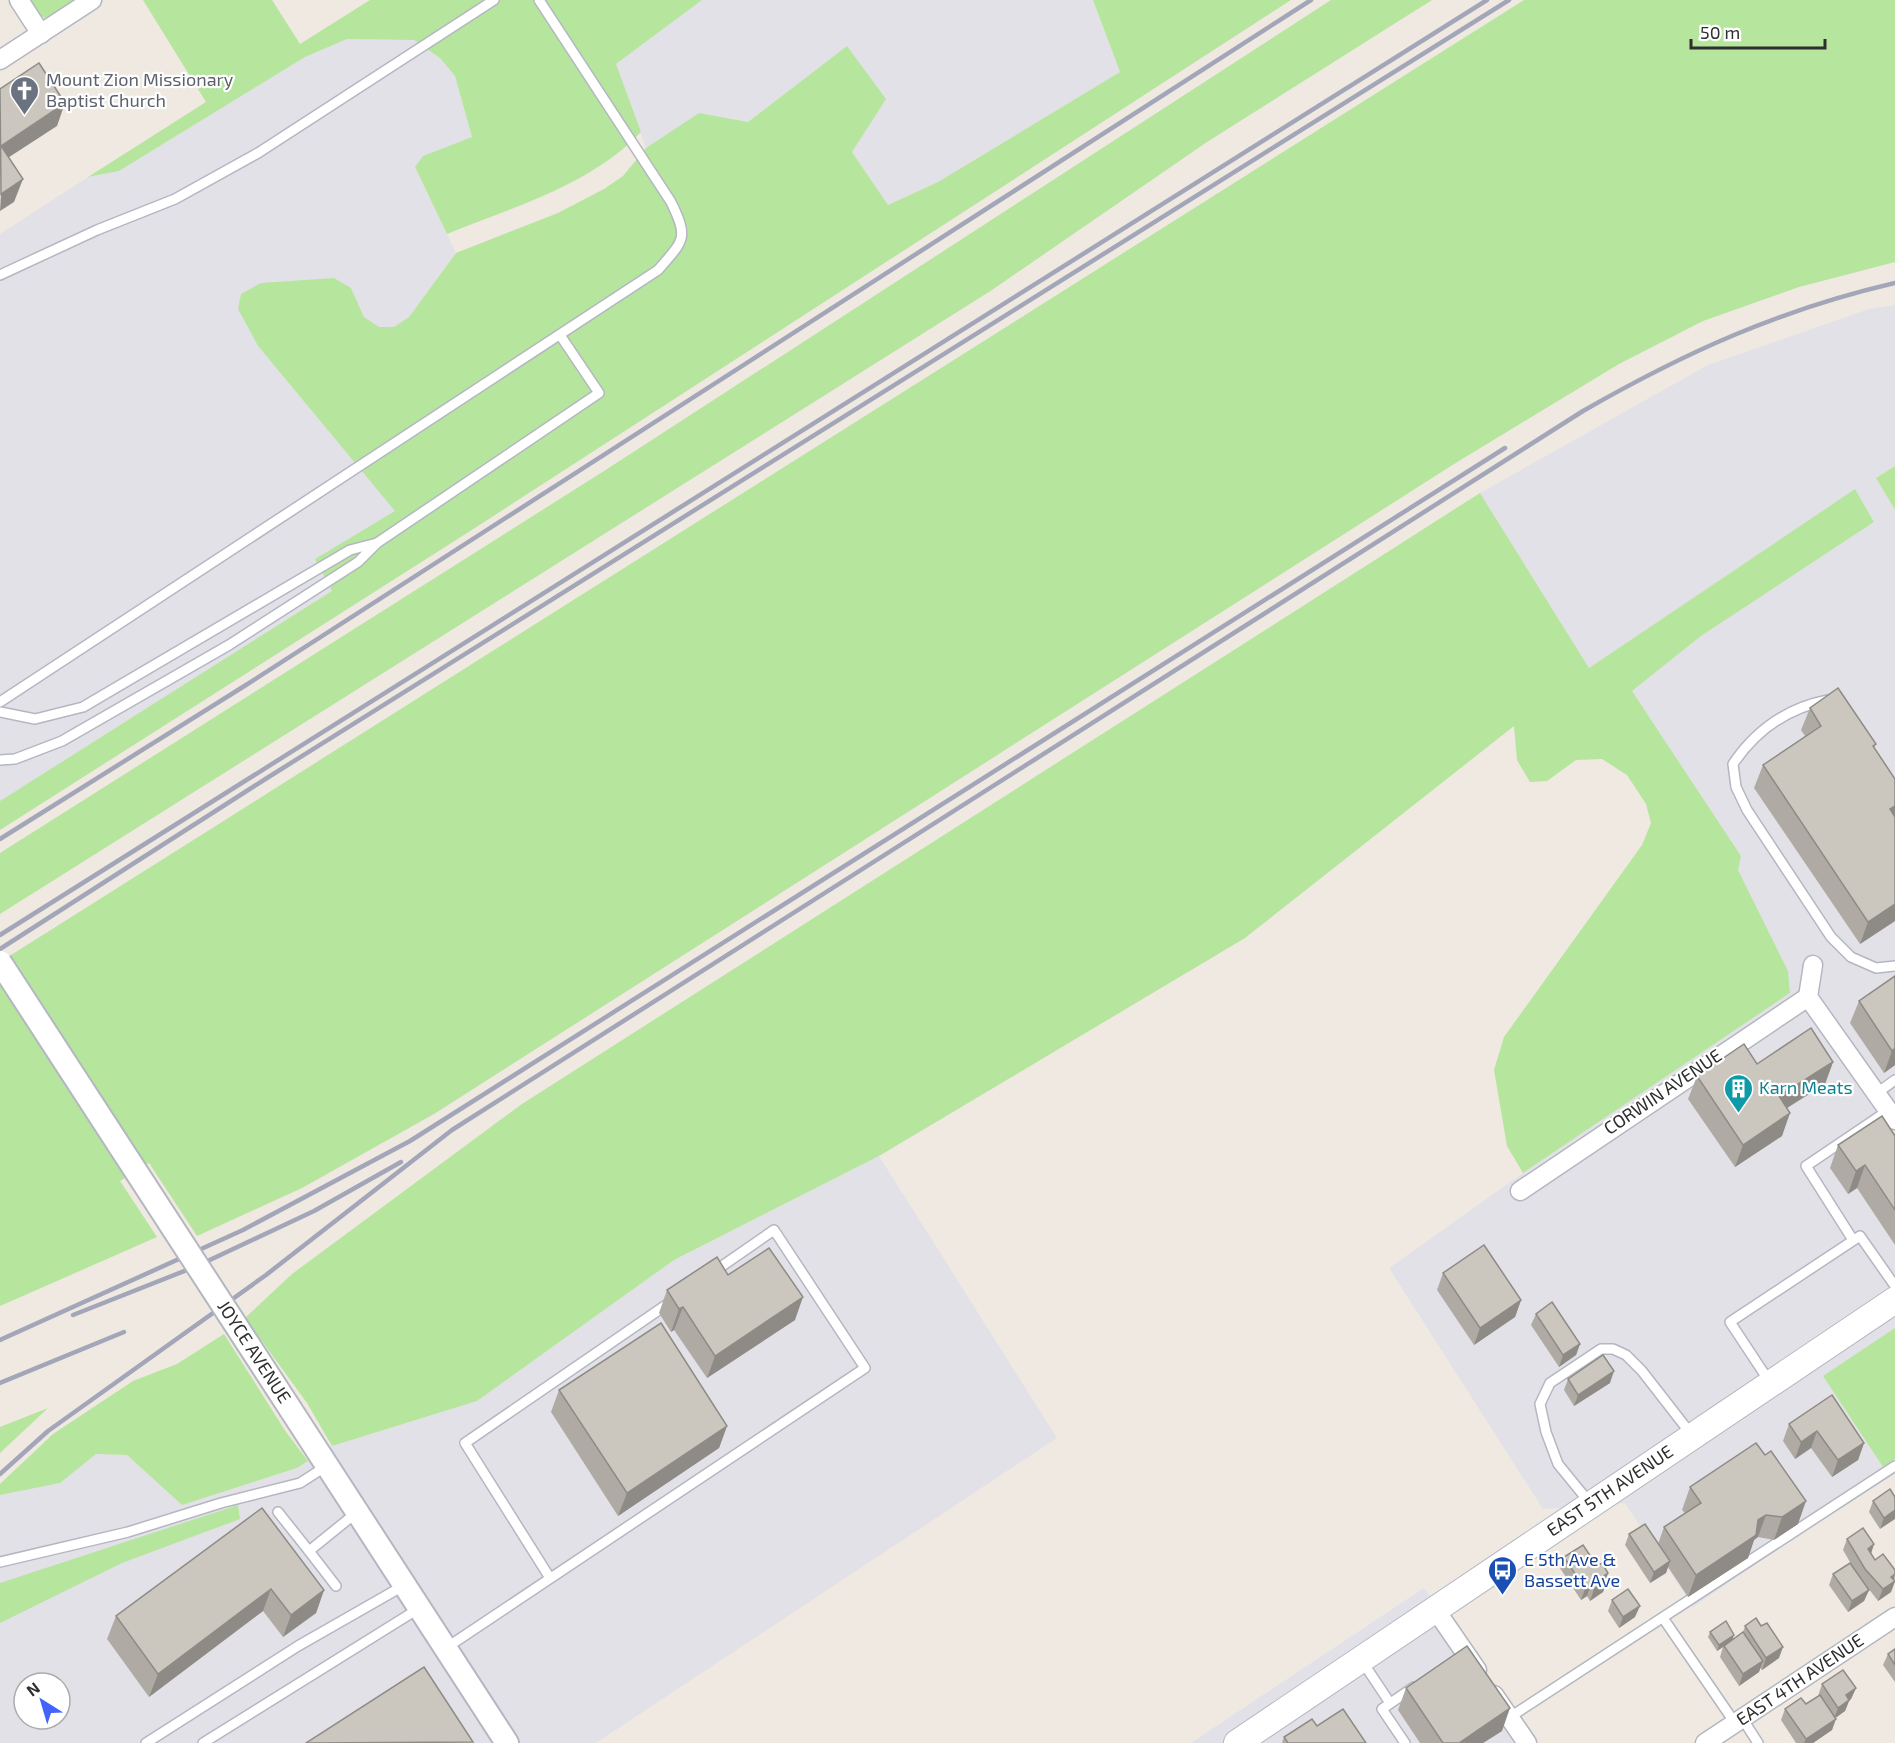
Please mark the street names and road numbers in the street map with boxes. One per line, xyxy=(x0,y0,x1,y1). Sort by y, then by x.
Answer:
street label: CORWIN AVENUE xyxy=(1599,1044,1726,1139)
street label: JOYCE AVENUE xyxy=(213,1296,296,1407)
street label: EAST 5TH AVENUE xyxy=(1542,1440,1677,1541)
street label: EAST 4TH AVENUE xyxy=(1732,1628,1867,1730)

